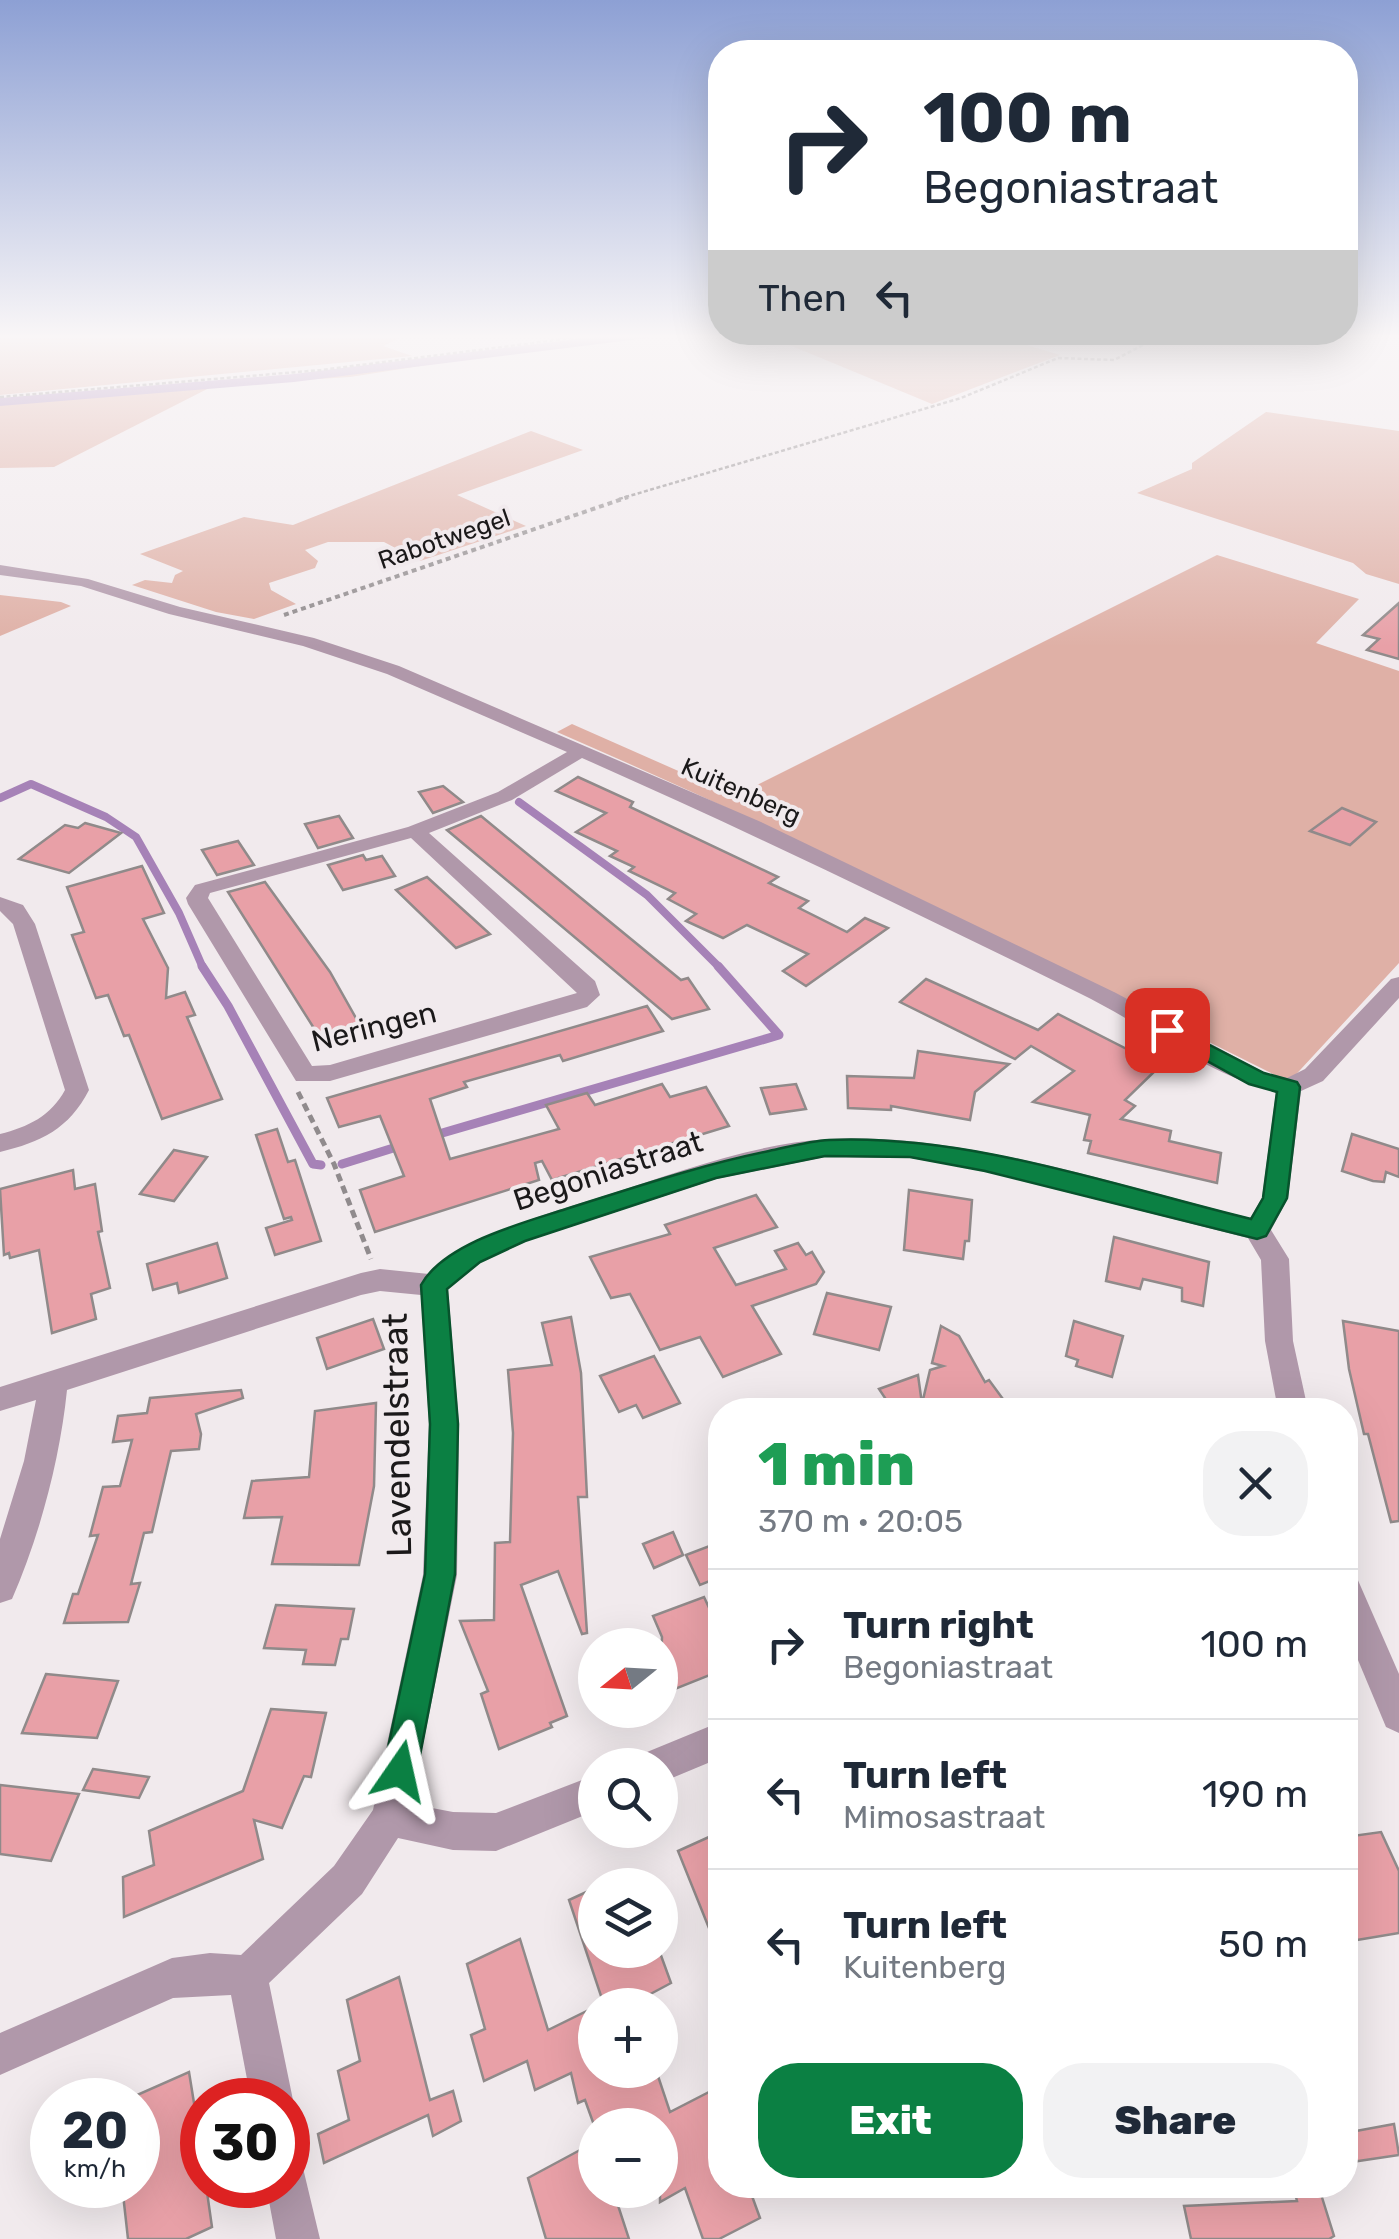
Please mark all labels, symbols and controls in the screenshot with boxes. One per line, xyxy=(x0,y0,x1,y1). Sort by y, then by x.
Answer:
text: 100 m xyxy=(923,77,1132,160)
icon: right xyxy=(758,80,888,210)
text: Begoniastraat xyxy=(923,161,1218,214)
icon: left xyxy=(867,270,922,325)
text: Then xyxy=(758,275,847,321)
street label: Rabotwegel xyxy=(374,503,514,575)
street label: Kuitenberg xyxy=(677,752,805,830)
pin xyxy=(1125,988,1210,1073)
street label: Neringen xyxy=(308,994,440,1060)
icon: arrive xyxy=(1140,1003,1195,1058)
street label: Begoniastraat xyxy=(509,1123,707,1219)
street label: Lavendelstraat xyxy=(374,1313,420,1557)
text: 1 min xyxy=(758,1429,915,1500)
button: close xyxy=(1203,1431,1308,1536)
text: 370 m · 20:05 xyxy=(758,1502,963,1540)
text: Turn right xyxy=(843,1602,1034,1648)
icon: right xyxy=(758,1617,813,1672)
text: 100 m xyxy=(1200,1621,1308,1667)
north arrow xyxy=(578,1628,678,1728)
map controls xyxy=(578,1628,678,2208)
text: Begoniastraat xyxy=(843,1648,1053,1686)
position arrow xyxy=(348,1719,452,1823)
button: search xyxy=(578,1748,678,1848)
text: Turn left xyxy=(843,1752,1007,1798)
icon: left xyxy=(758,1767,813,1822)
text: 190 m xyxy=(1202,1771,1308,1817)
text: Mimosastraat xyxy=(843,1798,1045,1836)
button: layers xyxy=(578,1868,678,1968)
text: Turn left xyxy=(843,1902,1007,1948)
icon: left xyxy=(758,1917,813,1972)
text: 50 m xyxy=(1218,1921,1308,1967)
text: Kuitenberg xyxy=(843,1948,1006,1986)
button: + xyxy=(578,1988,678,2088)
button: Exit xyxy=(758,2063,1023,2178)
button: Share xyxy=(1043,2063,1308,2178)
speed limit sign: 30 xyxy=(180,2078,310,2208)
text: 20 xyxy=(62,2101,128,2161)
button: − xyxy=(578,2108,678,2208)
text: km/h xyxy=(64,2154,126,2183)

